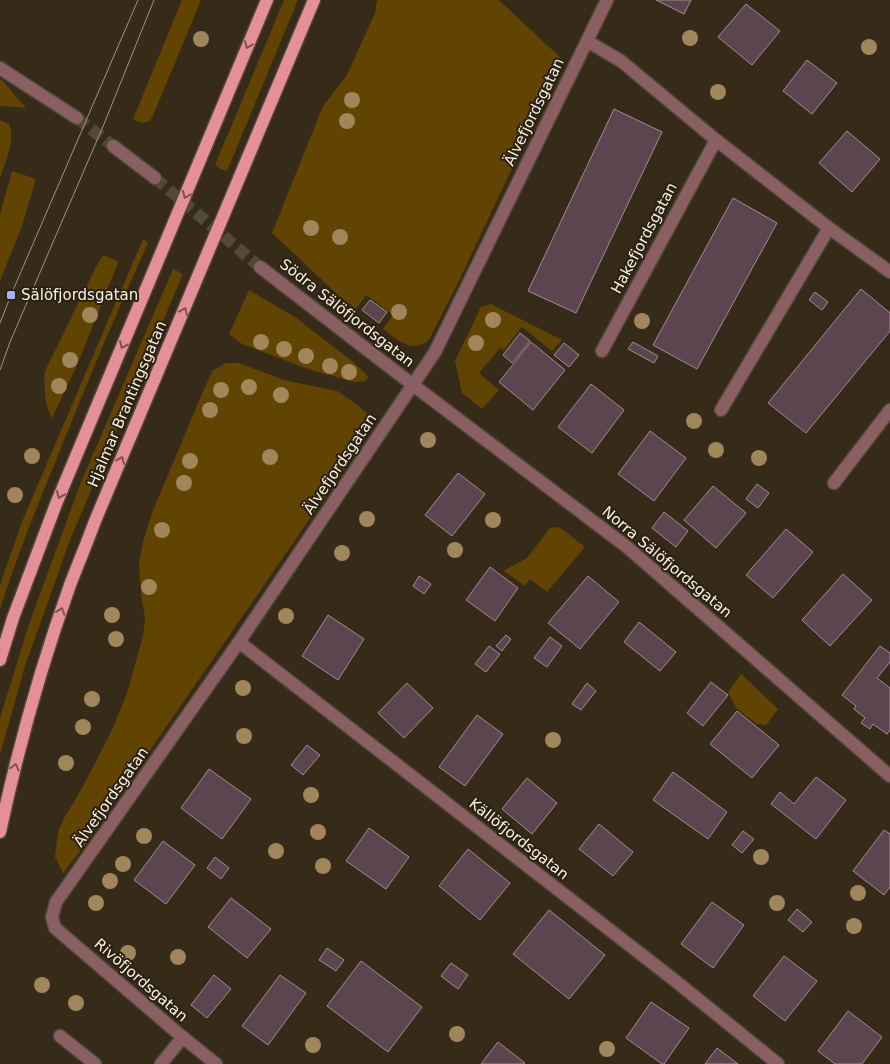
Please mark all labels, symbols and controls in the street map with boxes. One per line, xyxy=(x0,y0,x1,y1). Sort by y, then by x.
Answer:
one-way arrow xyxy=(244,40,255,49)
street label: Älvefjordsgatan xyxy=(499,55,568,169)
street label: Hakefjordsgatan xyxy=(607,179,681,297)
one-way arrow xyxy=(181,190,192,199)
street label: Södra Sälöfjordsgatan xyxy=(276,255,418,371)
place label: Sälöfjordsgatan xyxy=(21,286,138,304)
marker: Sälöfjordsgatan xyxy=(5,289,17,301)
one-way arrow xyxy=(178,307,188,316)
street label: Hjalmar Brantingsgatan xyxy=(84,318,170,490)
one-way arrow xyxy=(119,340,129,349)
street label: Älvefjordsgatan xyxy=(299,410,380,518)
one-way arrow xyxy=(115,457,125,465)
one-way arrow xyxy=(55,490,65,498)
street label: Norra Sälöfjordsgatan xyxy=(599,503,735,621)
one-way arrow xyxy=(55,608,65,616)
street label: Älvefjordsgatan xyxy=(69,743,152,850)
one-way arrow xyxy=(9,764,19,772)
street label: Källöfjordsgatan xyxy=(466,795,572,883)
street label: Rivöfjordsgatan xyxy=(91,935,191,1025)

